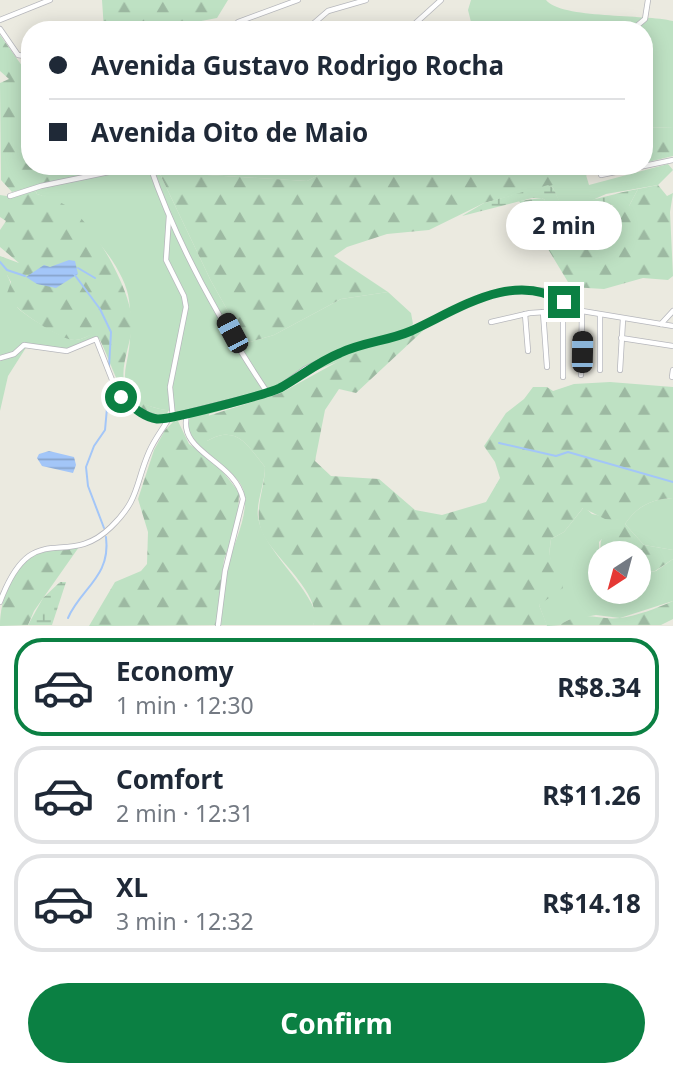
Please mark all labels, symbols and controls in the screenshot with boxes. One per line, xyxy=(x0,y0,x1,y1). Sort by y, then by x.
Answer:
text: Avenida Gustavo Rodrigo Rocha xyxy=(91,47,504,83)
text: Avenida Oito de Maio xyxy=(91,114,368,150)
callout: 2 min xyxy=(506,201,622,250)
text: 2 min xyxy=(532,209,596,241)
route end xyxy=(548,286,580,318)
car xyxy=(213,310,252,356)
car xyxy=(572,331,593,373)
route start xyxy=(105,381,137,413)
north arrow xyxy=(588,541,651,604)
map controls xyxy=(588,541,651,604)
text: Economy xyxy=(116,653,234,689)
icon: car xyxy=(32,656,95,719)
text: R$8.34 xyxy=(557,669,641,705)
text: 1 min · 12:30 xyxy=(116,689,254,721)
text: Comfort xyxy=(116,761,224,797)
icon: car xyxy=(32,764,95,827)
text: R$11.26 xyxy=(542,777,641,813)
text: 2 min · 12:31 xyxy=(116,797,254,829)
text: XL xyxy=(116,869,148,905)
icon: car xyxy=(32,872,95,935)
text: R$14.18 xyxy=(542,885,641,921)
text: 3 min · 12:32 xyxy=(116,905,254,937)
button: Confirm xyxy=(28,983,645,1063)

